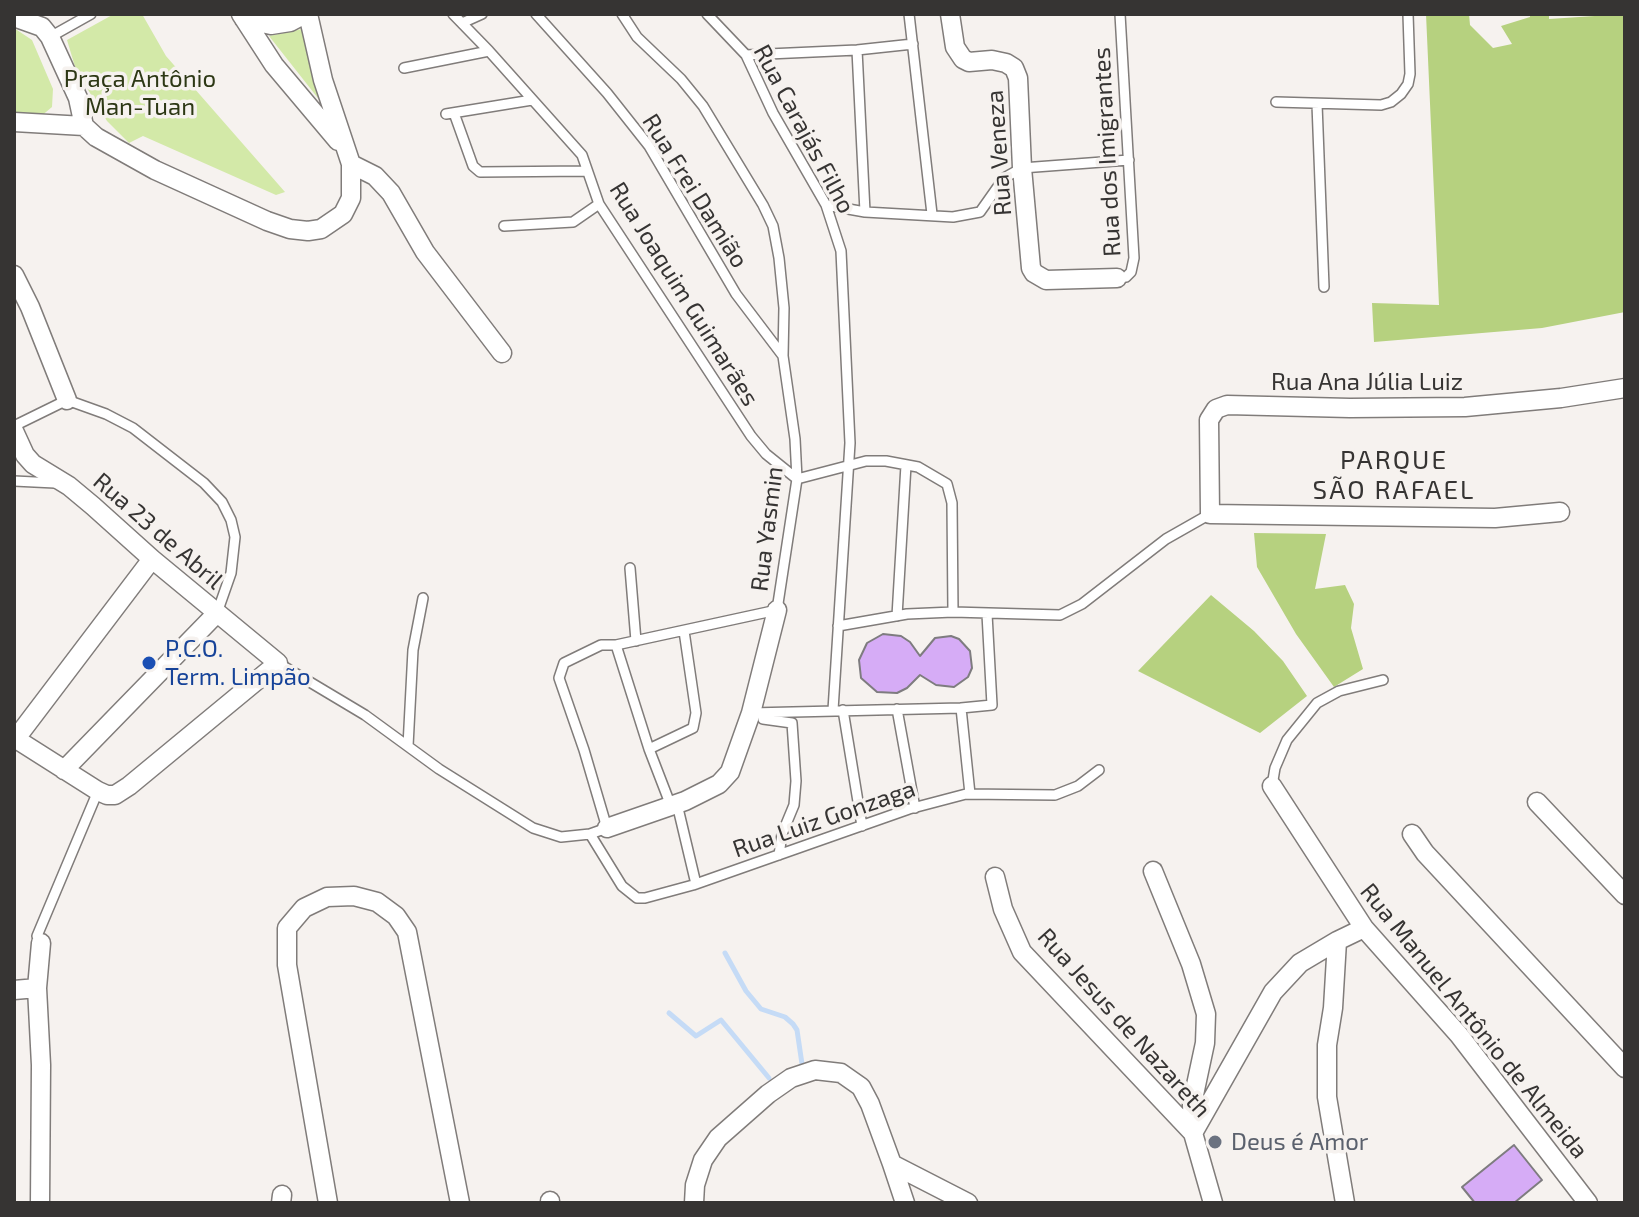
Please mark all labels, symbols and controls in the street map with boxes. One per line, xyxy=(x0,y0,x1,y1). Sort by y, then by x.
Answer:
street label: Rua Carajás Filho xyxy=(747,40,861,218)
street label: Rua dos Imigrantes xyxy=(1087,47,1127,257)
park label: Praça Antônio Man-Tuan xyxy=(64,65,216,121)
street label: Rua Veneza xyxy=(980,89,1018,217)
street label: Rua Frei Damião xyxy=(636,109,754,273)
street label: Rua Joaquim Guimarães xyxy=(603,177,765,411)
street label: Rua Ana Júlia Luiz xyxy=(1271,368,1463,396)
district label: PARQUE SÃO RAFAEL xyxy=(1313,444,1475,506)
street label: Rua Yasmin xyxy=(745,465,789,593)
street label: Rua 23 de Abril xyxy=(87,467,229,595)
place label: P.C.O. Term. Limpão xyxy=(165,635,311,691)
marker: P.C.O. Term. Limpão xyxy=(140,654,158,672)
street label: Rua Luiz Gonzaga xyxy=(729,774,919,864)
street label: Rua Manuel Antônio de Almeida xyxy=(1354,878,1594,1164)
street label: Rua Jesus de Nazareth xyxy=(1032,923,1216,1123)
place label: Deus é Amor xyxy=(1231,1128,1368,1156)
marker: Deus é Amor xyxy=(1206,1133,1224,1151)

